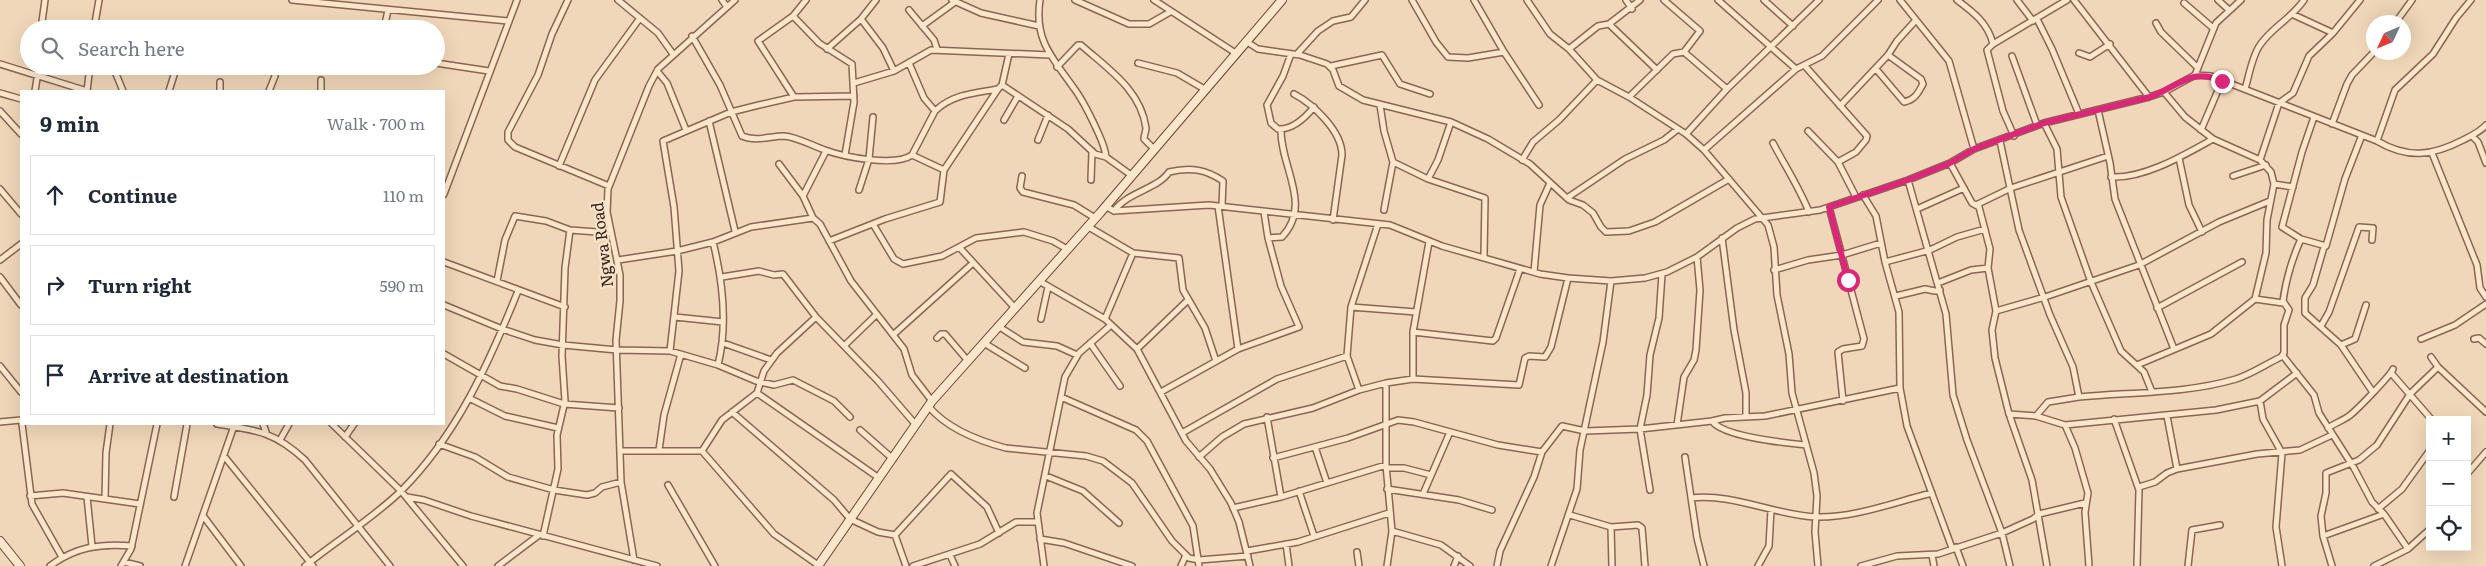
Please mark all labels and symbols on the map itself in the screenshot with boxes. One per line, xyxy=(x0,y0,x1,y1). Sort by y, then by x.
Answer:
north arrow xyxy=(2366,15,2411,60)
route end xyxy=(2211,70,2234,93)
street label: Ngwa Road xyxy=(584,201,618,289)
route start xyxy=(1837,269,1860,292)

